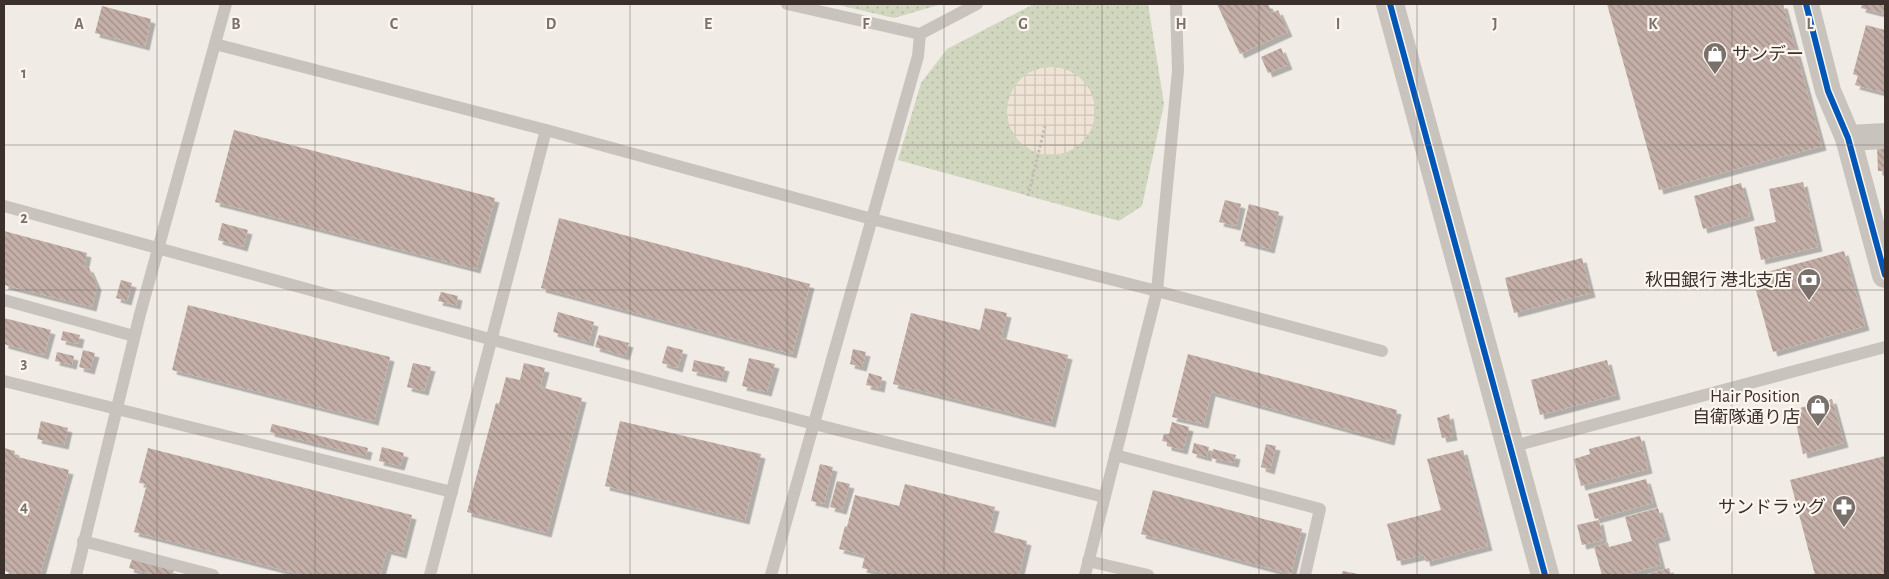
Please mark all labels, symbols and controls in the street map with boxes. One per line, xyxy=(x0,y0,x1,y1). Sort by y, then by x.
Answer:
text: A xyxy=(74,16,84,32)
text: B xyxy=(231,16,241,32)
text: C xyxy=(390,16,399,32)
text: D xyxy=(546,16,557,32)
text: E xyxy=(704,16,712,32)
text: F xyxy=(862,16,870,32)
text: G xyxy=(1018,16,1028,32)
text: H xyxy=(1175,16,1187,32)
text: I xyxy=(1336,16,1340,32)
text: J xyxy=(1492,16,1498,32)
text: K xyxy=(1648,16,1658,32)
text: L xyxy=(1807,16,1814,32)
shop icon: サンデー xyxy=(1702,41,1728,75)
place label: サンデー xyxy=(1732,44,1804,64)
text: 1 xyxy=(21,65,27,81)
text: 2 xyxy=(20,210,28,226)
bank icon: 秋田銀行 港北支店 xyxy=(1796,267,1822,301)
place label: 秋田銀行 港北支店 xyxy=(1645,270,1792,290)
text: 3 xyxy=(21,355,28,371)
place label: Hair Position 自衛隊通り店 xyxy=(1692,388,1800,427)
shop icon: Hair Position 自衛隊通り店 xyxy=(1805,393,1831,427)
pharmacy icon: サンドラッグ xyxy=(1831,494,1857,528)
place label: サンドラッグ xyxy=(1718,497,1826,517)
text: 4 xyxy=(20,499,28,515)

